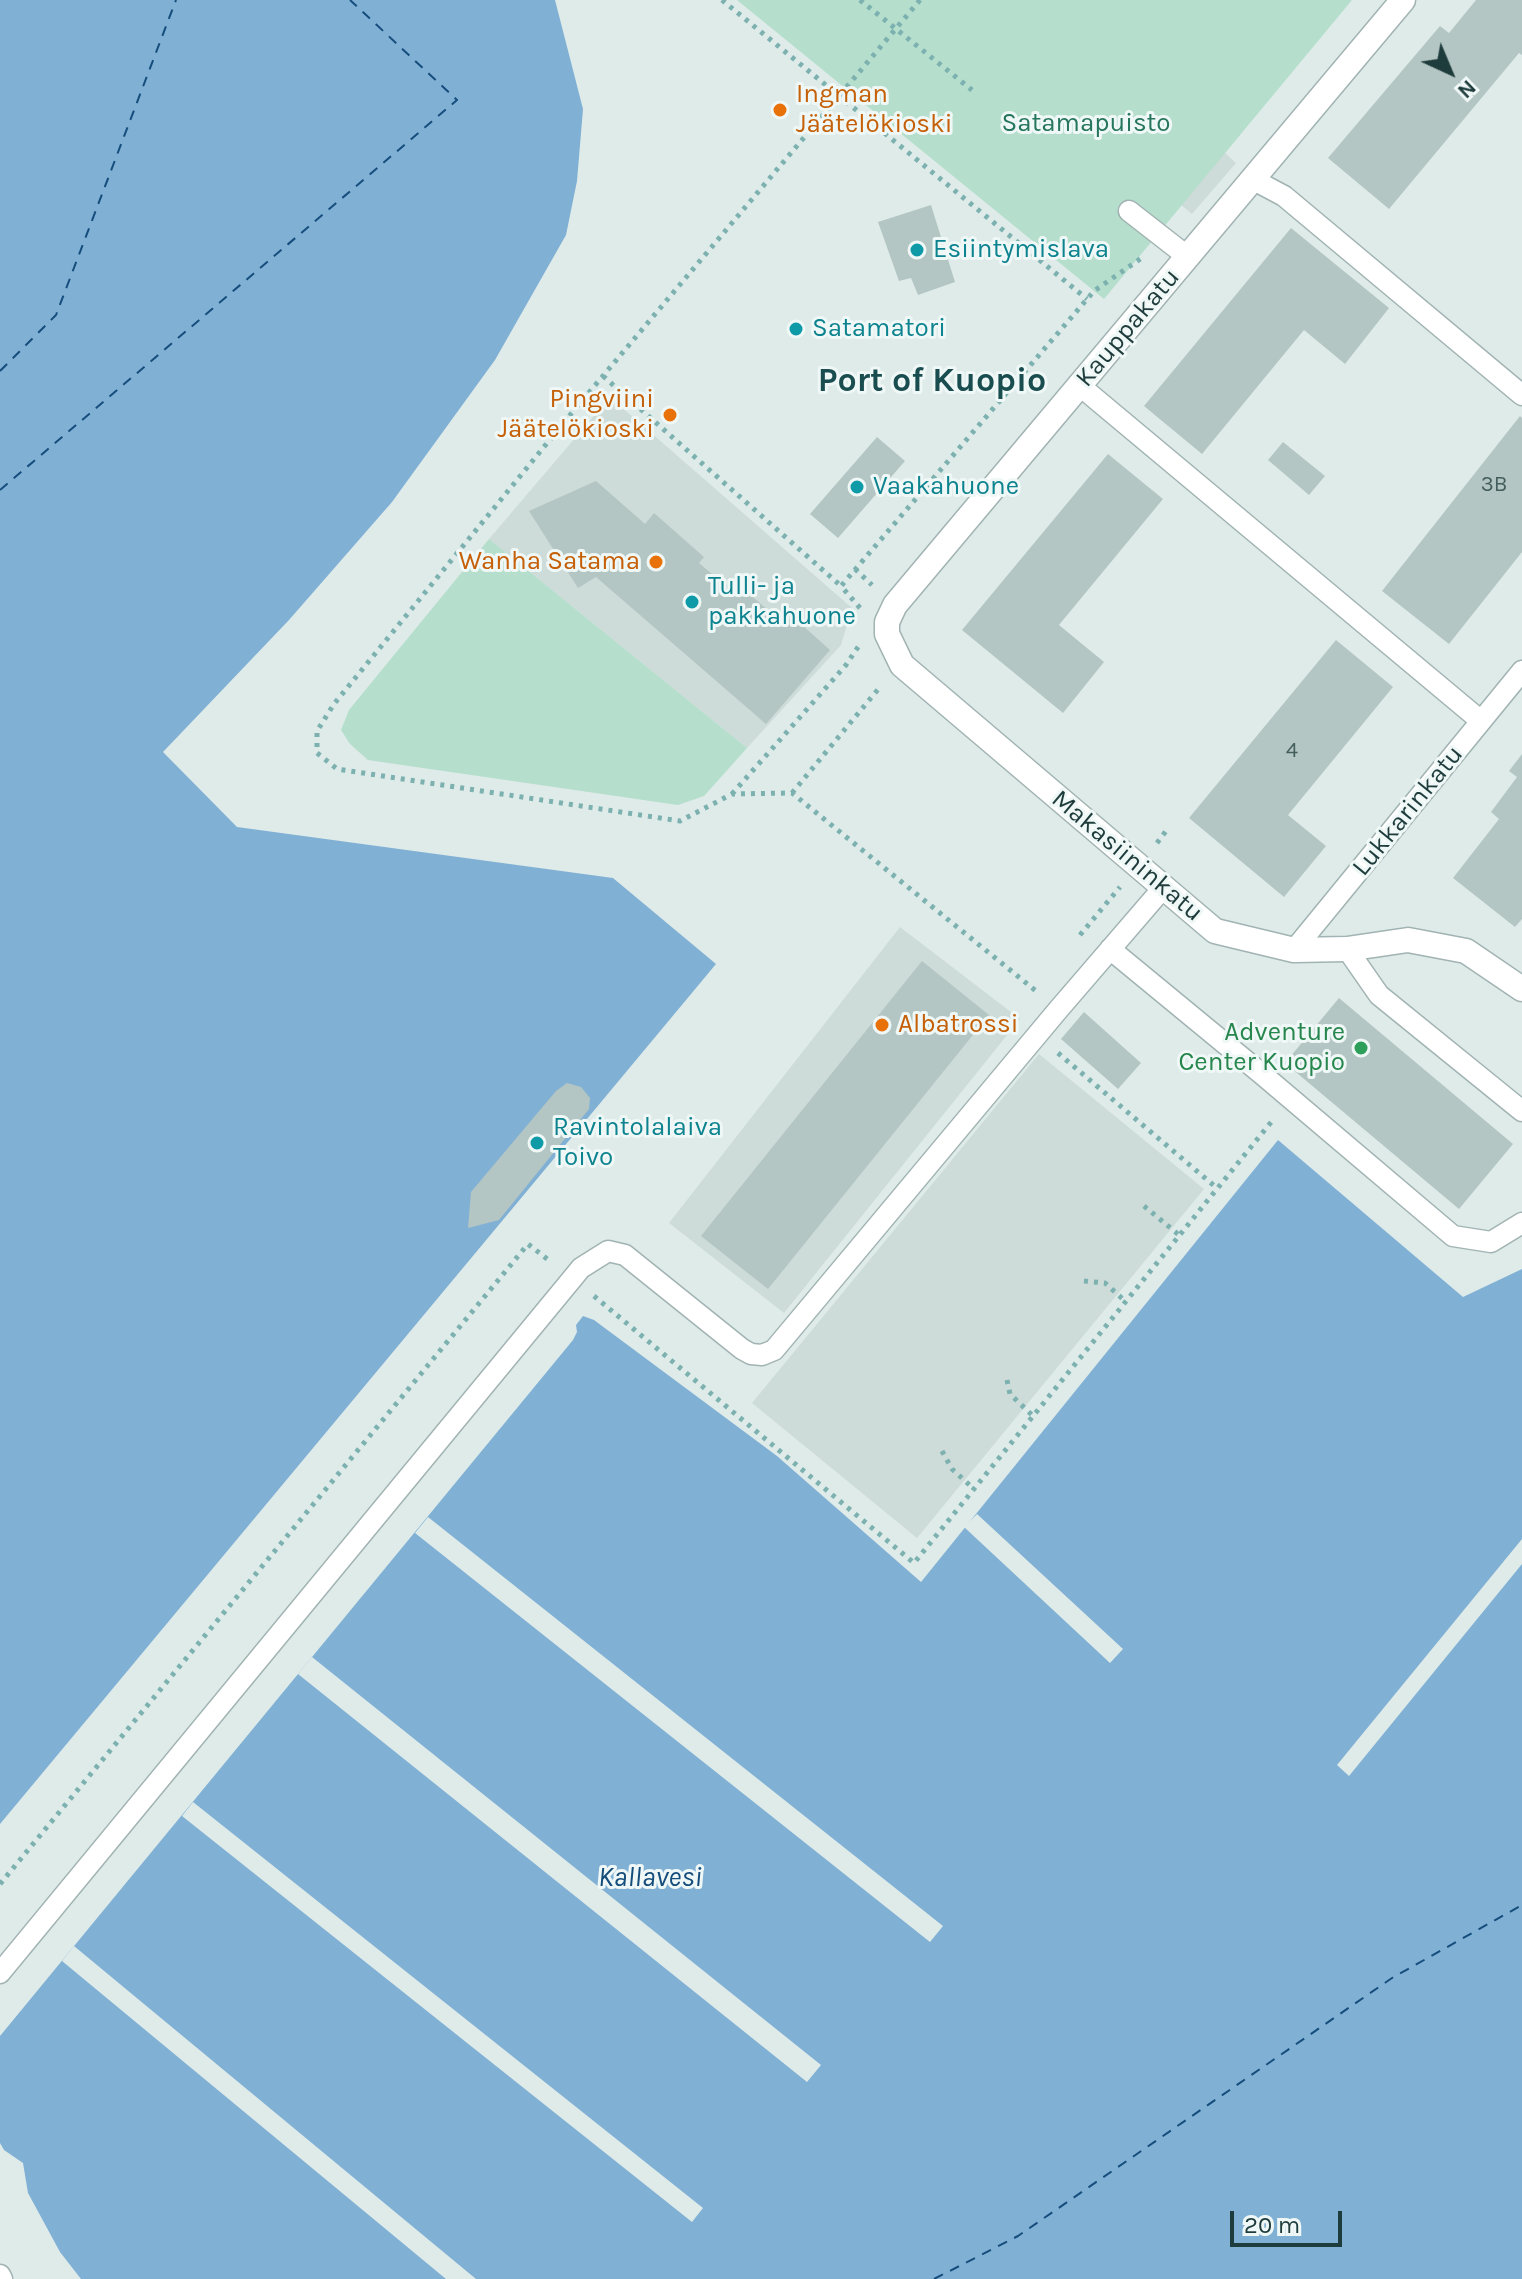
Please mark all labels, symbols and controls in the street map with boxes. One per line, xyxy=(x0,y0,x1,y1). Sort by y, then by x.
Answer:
north arrow xyxy=(1410,32,1490,112)
text: N xyxy=(1452,74,1481,104)
place label: Ingman Jäätelökioski xyxy=(796,79,952,140)
marker: Ingman Jäätelökioski xyxy=(771,101,789,119)
park label: Satamapuisto xyxy=(1001,108,1171,140)
place label: Esiintymislava xyxy=(933,234,1109,266)
marker: Esiintymislava xyxy=(908,241,926,259)
street label: Kauppakatu xyxy=(1069,262,1187,394)
place label: Satamatori xyxy=(812,313,946,345)
marker: Satamatori xyxy=(787,320,805,338)
district label: Port of Kuopio xyxy=(818,361,1046,401)
place label: Pingviini Jäätelökioski xyxy=(498,384,654,446)
marker: Pingviini Jäätelökioski xyxy=(661,406,679,424)
place label: Vaakahuone xyxy=(873,471,1019,503)
house number: 3B xyxy=(1481,472,1507,498)
marker: Vaakahuone xyxy=(848,478,866,496)
place label: Wanha Satama xyxy=(459,546,640,578)
marker: Wanha Satama xyxy=(647,553,665,571)
place label: Tulli- ja pakkahuone xyxy=(708,571,856,632)
marker: Tulli- ja pakkahuone xyxy=(683,593,701,611)
house number: 4 xyxy=(1286,738,1298,764)
street label: Lukkarinkatu xyxy=(1346,739,1470,883)
street label: Makasiininkatu xyxy=(1045,784,1209,928)
place label: Albatrossi xyxy=(898,1009,1018,1041)
marker: Albatrossi xyxy=(873,1016,891,1034)
place label: Adventure Center Kuopio xyxy=(1178,1017,1345,1078)
marker: Adventure Center Kuopio xyxy=(1352,1039,1370,1057)
place label: Ravintolalaiva Toivo xyxy=(553,1112,722,1174)
marker: Ravintolalaiva Toivo xyxy=(528,1134,546,1152)
water label: Kallavesi xyxy=(598,1861,702,1895)
scale bar xyxy=(1234,2195,1346,2245)
text: 20 m xyxy=(1244,2211,1300,2239)

